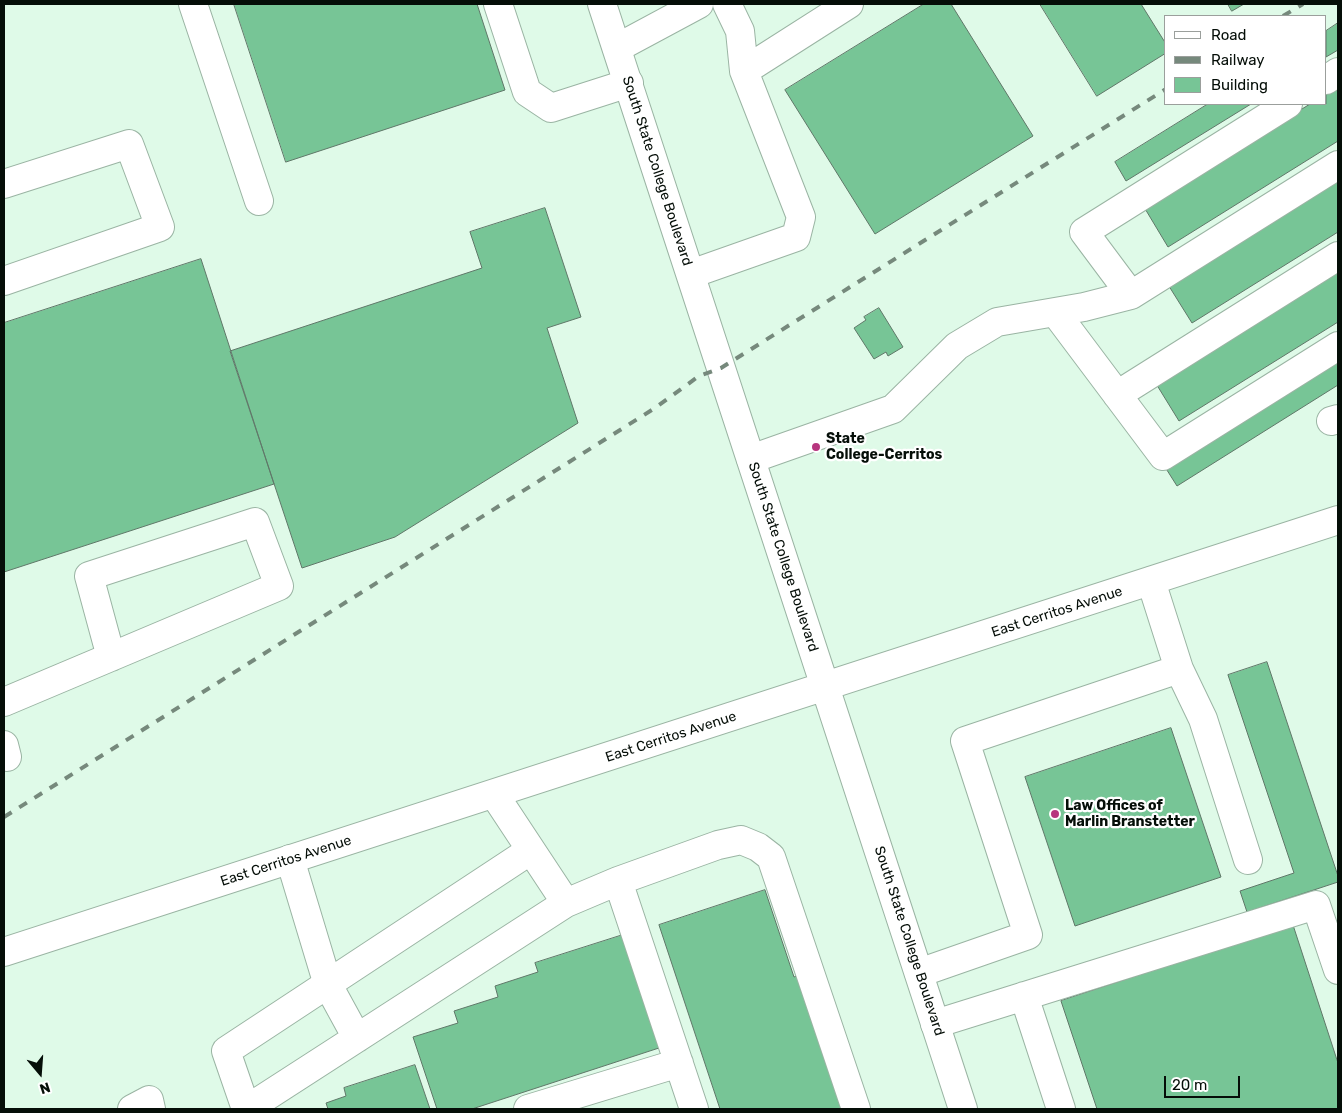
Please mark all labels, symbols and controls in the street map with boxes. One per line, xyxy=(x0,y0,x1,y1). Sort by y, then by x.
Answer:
legend xyxy=(1164,15,1327,105)
text: Road xyxy=(1211,26,1247,44)
text: Railway xyxy=(1211,51,1265,69)
street label: South State College Boulevard xyxy=(618,74,696,268)
text: Building xyxy=(1211,76,1268,94)
place label: State College-Cerritos xyxy=(826,431,942,464)
marker: State College-Cerritos xyxy=(810,441,822,453)
street label: South State College Boulevard xyxy=(744,460,822,654)
street label: East Cerritos Avenue xyxy=(989,583,1125,641)
street label: East Cerritos Avenue xyxy=(603,708,739,766)
place label: Law Offices of Marlin Branstetter xyxy=(1065,798,1195,830)
marker: Law Offices of Marlin Branstetter xyxy=(1049,808,1061,820)
street label: East Cerritos Avenue xyxy=(218,832,354,890)
street label: South State College Boulevard xyxy=(870,844,948,1038)
north arrow xyxy=(15,1048,65,1098)
scale bar xyxy=(1167,1066,1243,1098)
text: 20 m xyxy=(1172,1076,1207,1094)
text: N xyxy=(37,1078,52,1097)

